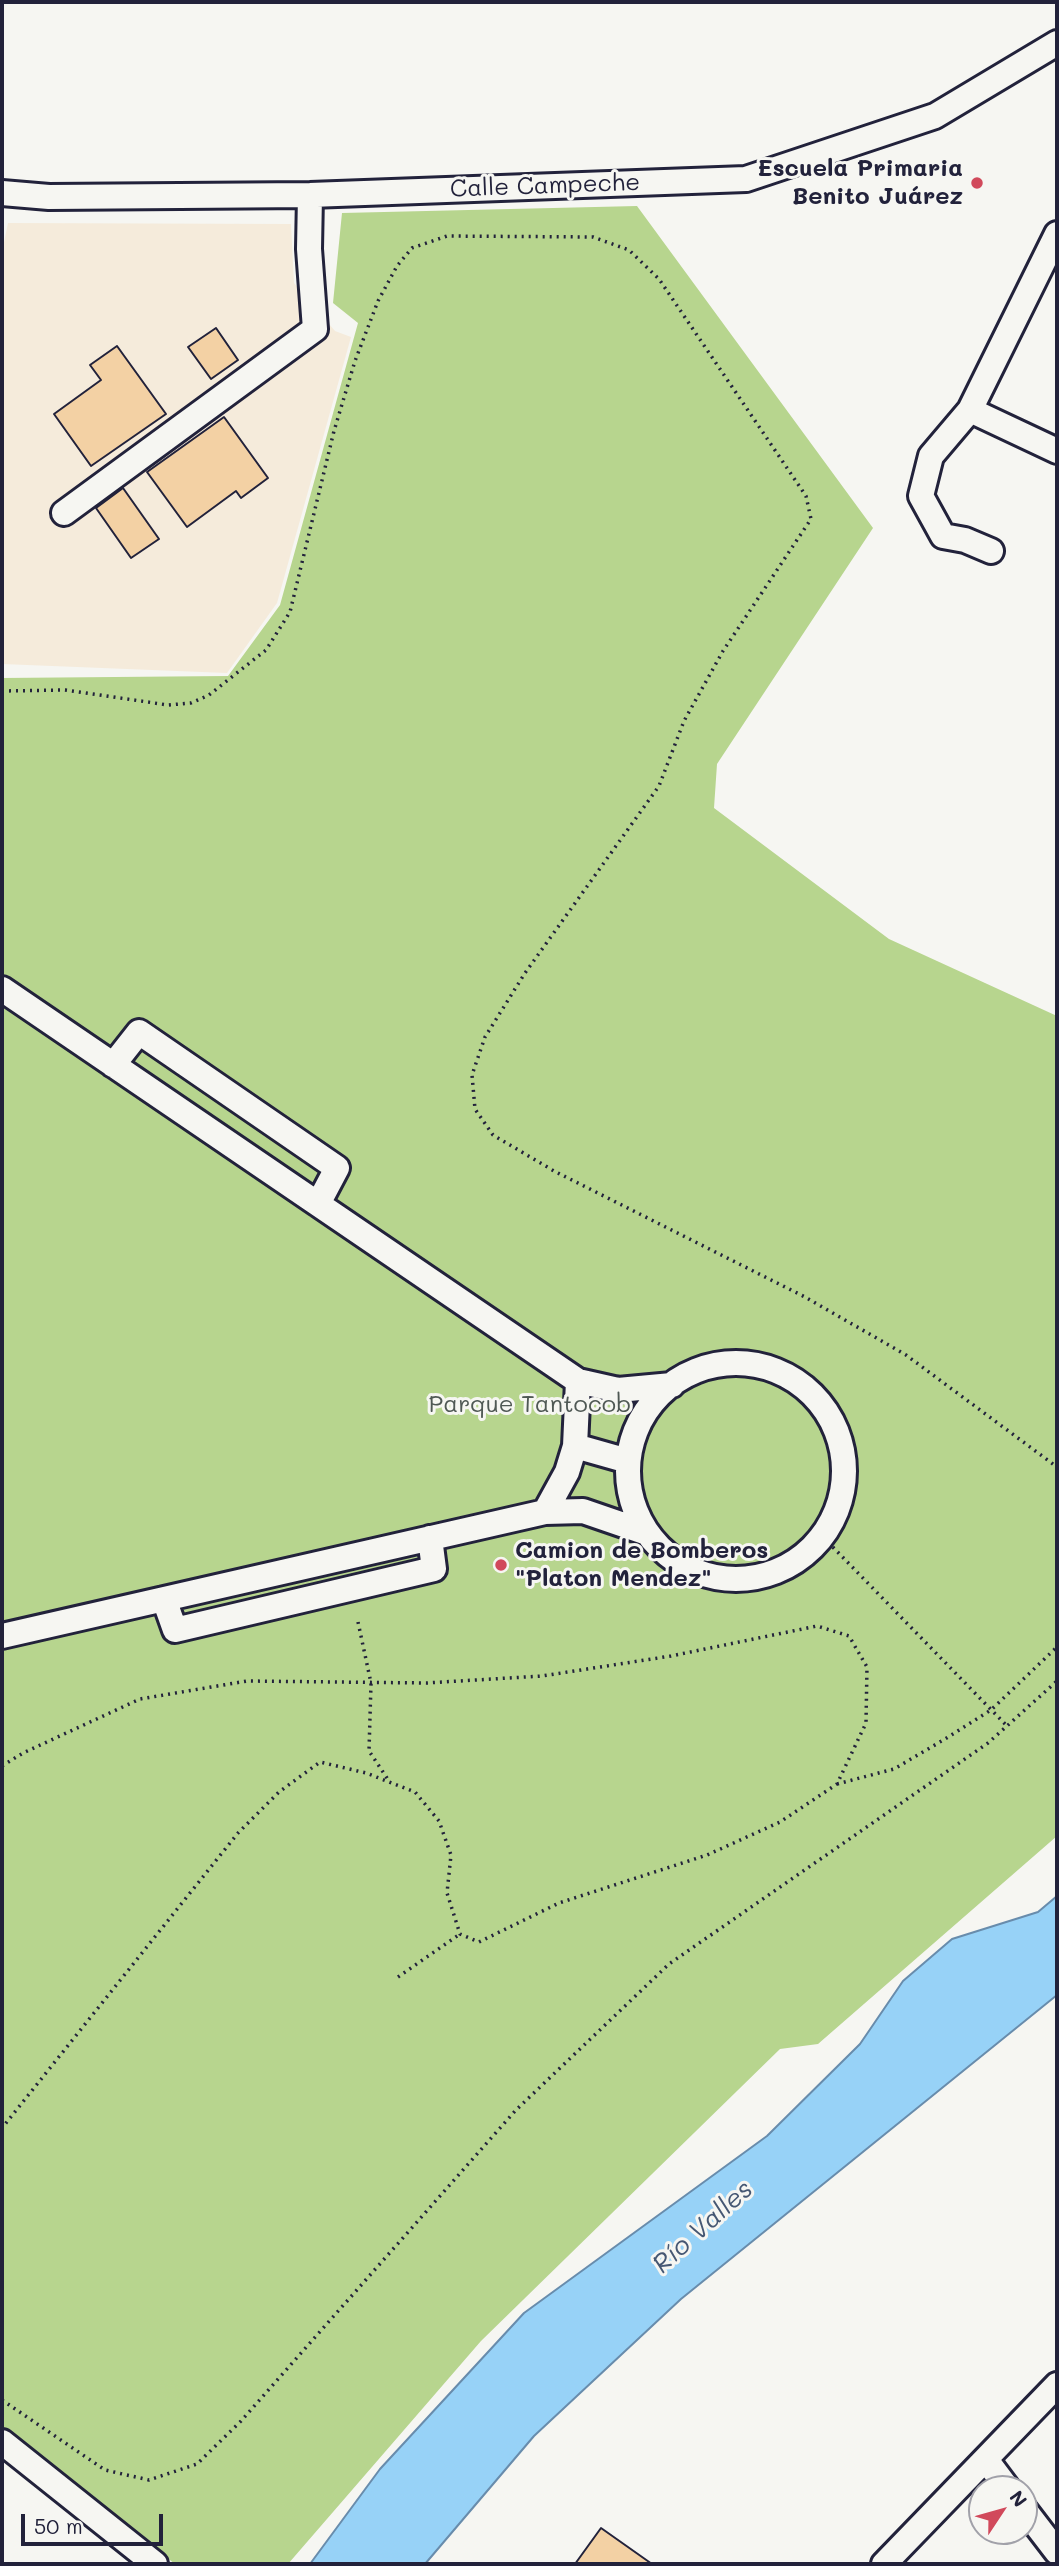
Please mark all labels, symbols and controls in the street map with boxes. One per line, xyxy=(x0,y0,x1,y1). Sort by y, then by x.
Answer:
place label: Escuela Primaria Benito Juárez xyxy=(757,155,963,211)
street label: Calle Campeche xyxy=(450,168,640,204)
marker: Escuela Primaria Benito Juárez xyxy=(969,175,985,191)
park label: Parque Tantocob xyxy=(429,1391,631,1419)
place label: Camion de Bomberos "Platon Mendez" xyxy=(515,1537,768,1593)
marker: Camion de Bomberos "Platon Mendez" xyxy=(493,1557,509,1573)
water label: Río Valles xyxy=(647,2174,759,2280)
north arrow xyxy=(968,2475,1038,2545)
text: N xyxy=(1004,2485,1033,2512)
scale bar xyxy=(24,2500,166,2544)
text: 50 m xyxy=(34,2512,83,2539)

